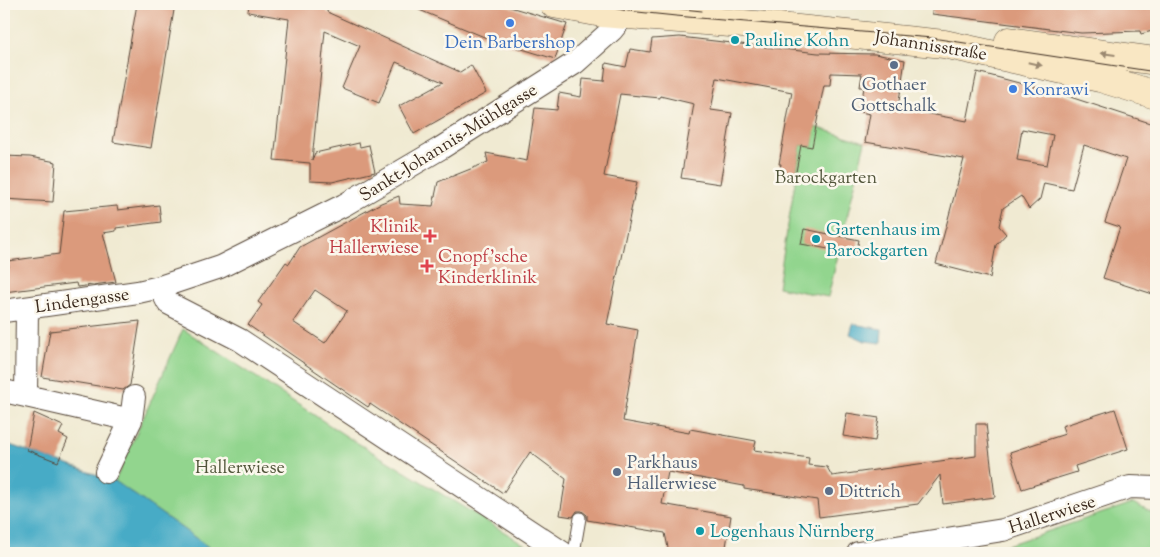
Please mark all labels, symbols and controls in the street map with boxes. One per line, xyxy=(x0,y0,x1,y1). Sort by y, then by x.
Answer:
marker: Dein Barbershop xyxy=(504,17,516,29)
street label: Johannisstraße xyxy=(872,25,989,69)
place label: Pauline Kohn xyxy=(745,29,850,55)
place label: Dein Barbershop xyxy=(445,31,575,57)
marker: Pauline Kohn xyxy=(729,34,741,46)
one-way arrow xyxy=(1100,50,1116,58)
marker: Gothaer Gottschalk xyxy=(888,59,900,71)
one-way arrow xyxy=(1028,60,1043,68)
place label: Gothaer Gottschalk xyxy=(851,73,937,120)
street label: Sankt-Johannis-Mühlgasse xyxy=(355,78,543,209)
place label: Konrawi xyxy=(1023,78,1089,104)
marker: Konrawi xyxy=(1007,83,1019,95)
park label: Barockgarten xyxy=(775,166,877,192)
place label: Klinik Hallerwiese xyxy=(329,215,419,262)
place label: Gartenhaus im Barockgarten xyxy=(826,218,941,265)
marker: Klinik Hallerwiese xyxy=(423,229,437,243)
marker: Gartenhaus im Barockgarten xyxy=(810,233,822,245)
place label: Cnopf'sche Kinderklinik xyxy=(438,245,537,292)
marker: Cnopf'sche Kinderklinik xyxy=(420,259,434,273)
street label: Lindengasse xyxy=(33,283,131,321)
place label: Parkhaus Hallerwiese xyxy=(627,451,717,498)
park label: Hallerwiese xyxy=(195,456,285,482)
marker: Parkhaus Hallerwiese xyxy=(611,466,623,478)
place label: Dittrich xyxy=(839,480,901,506)
marker: Dittrich xyxy=(823,485,835,497)
street label: Hallerwiese xyxy=(1006,490,1099,542)
place label: Logenhaus Nürnberg xyxy=(710,520,874,546)
marker: Logenhaus Nürnberg xyxy=(694,525,706,537)

